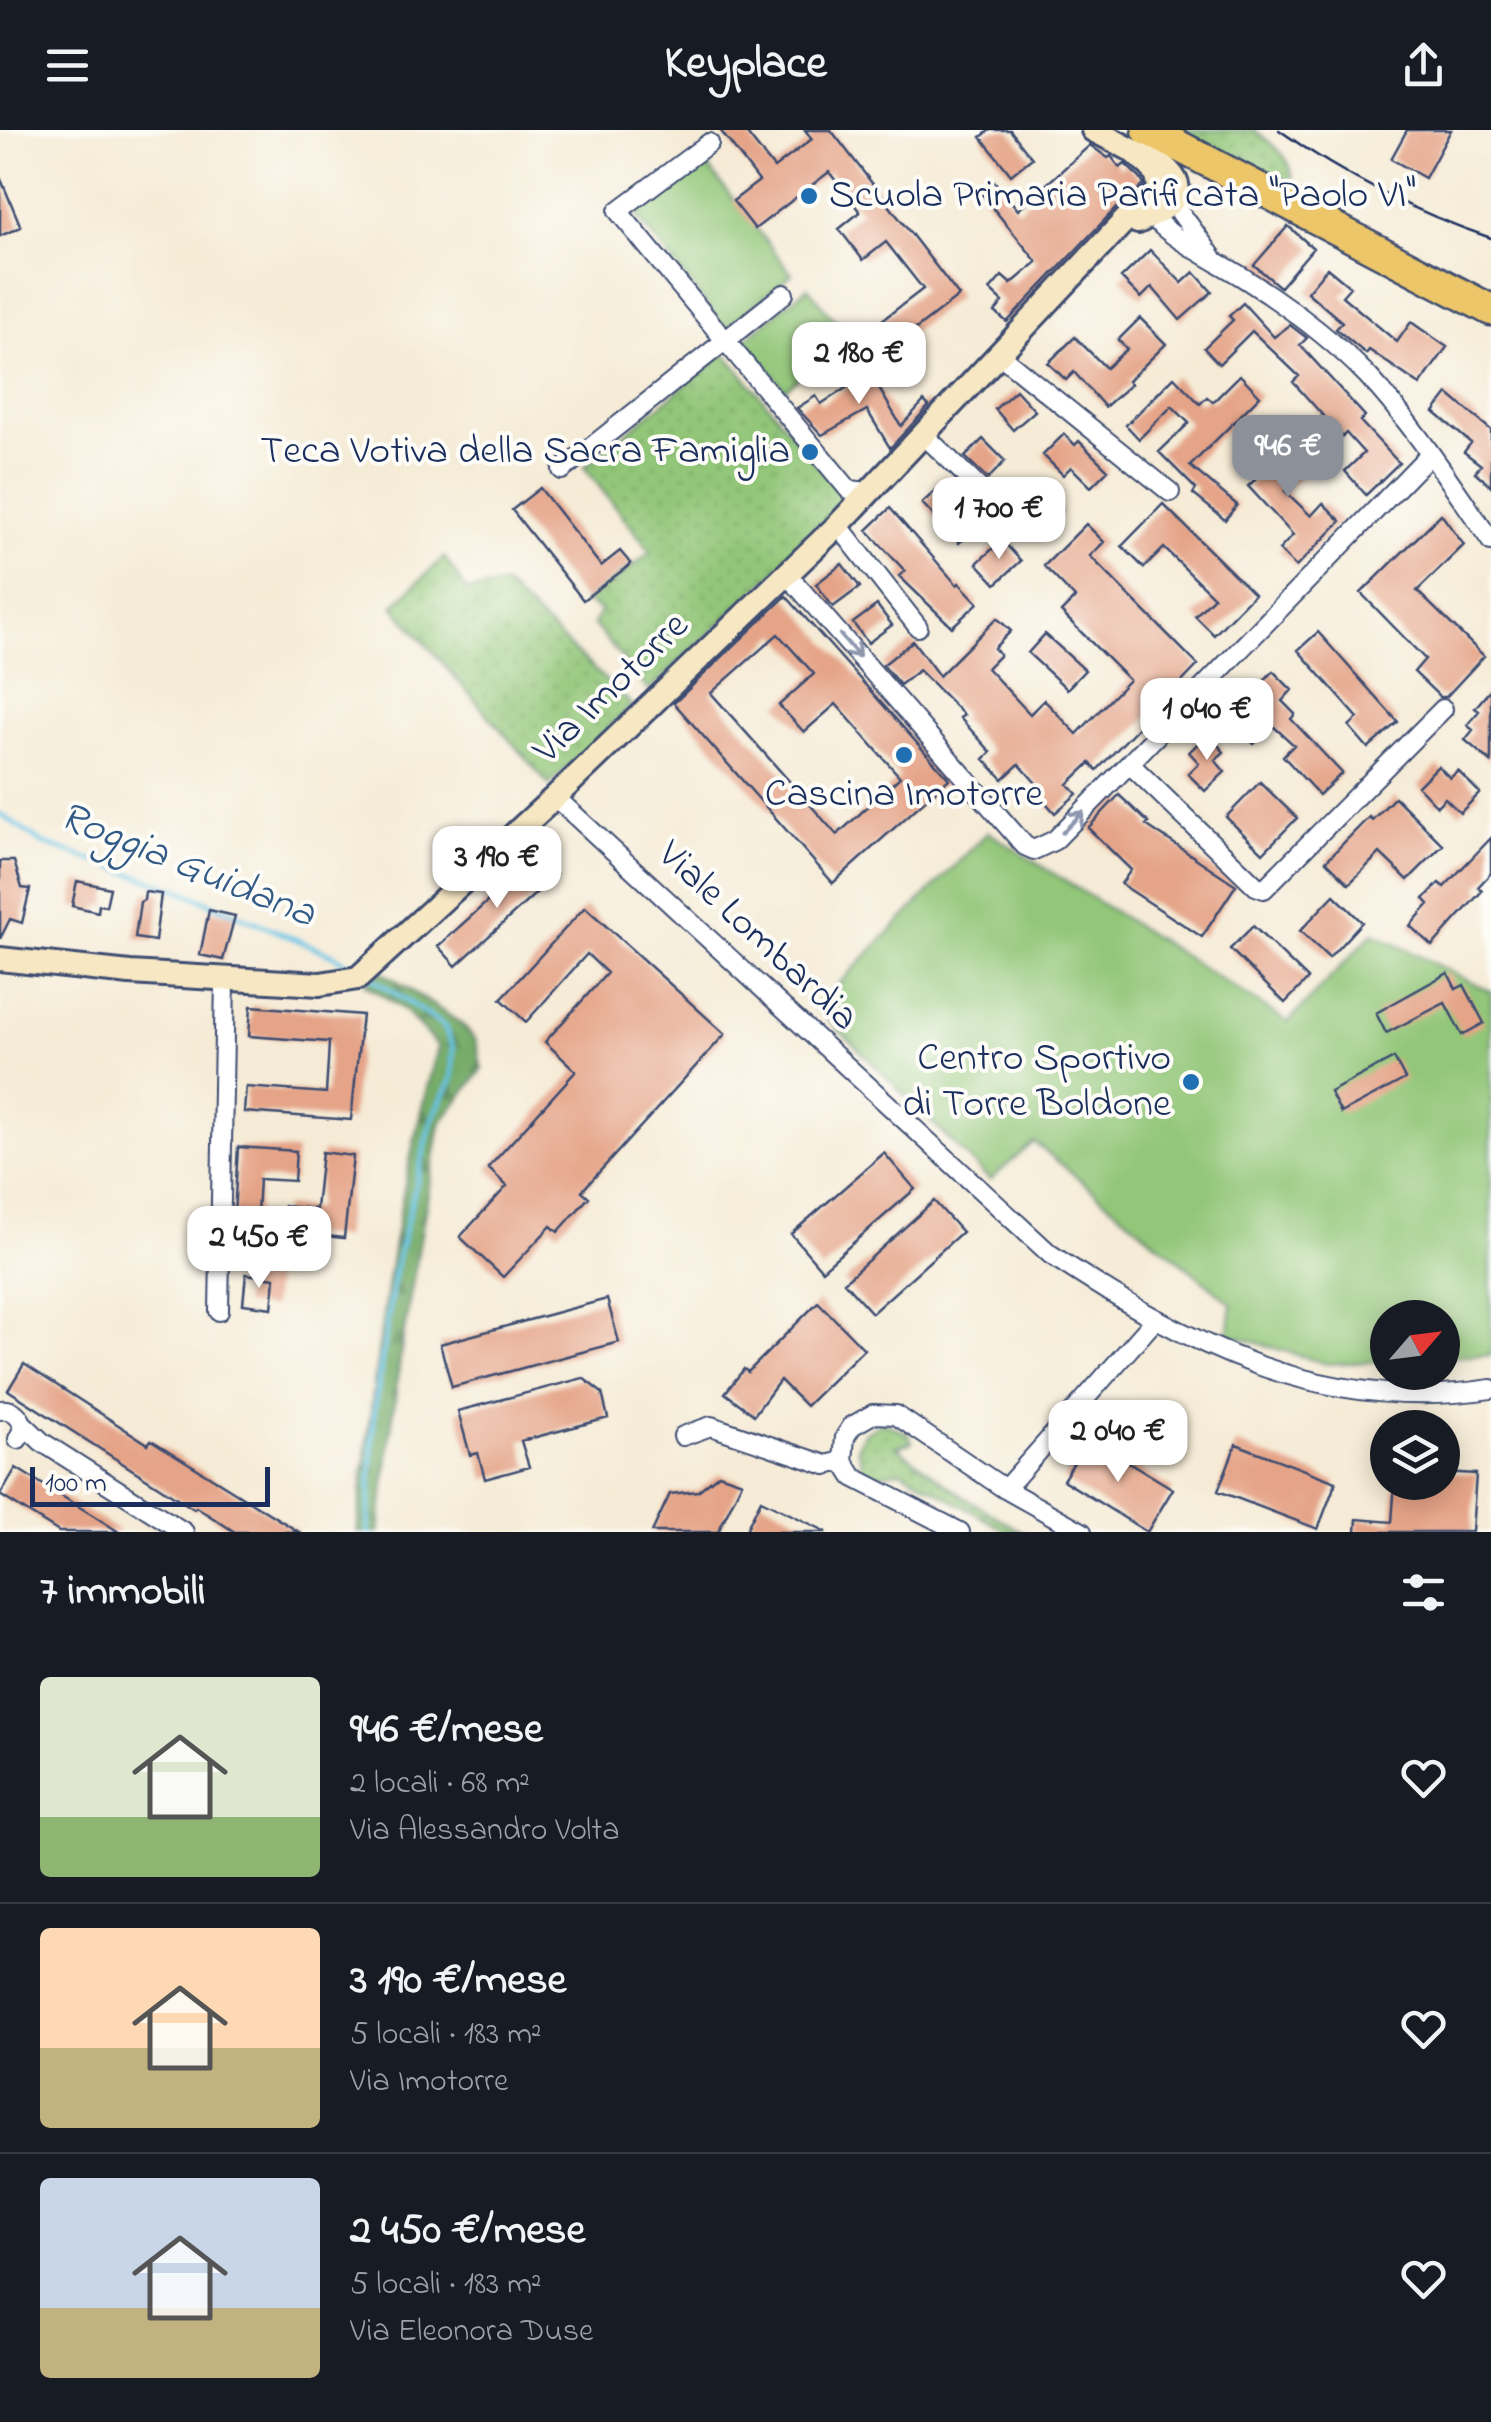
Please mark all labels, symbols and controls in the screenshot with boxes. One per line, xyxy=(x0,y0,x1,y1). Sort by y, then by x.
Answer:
text: Keyplace xyxy=(664,32,827,98)
icon: menu xyxy=(40,38,95,93)
icon: share xyxy=(1396,38,1451,93)
place label: Scuola Primaria Parificata "Paolo VI" xyxy=(829,167,1416,226)
marker: Scuola Primaria Parificata "Paolo VI" xyxy=(798,185,820,207)
pin: 2 180 € xyxy=(767,322,951,407)
text: 2 180 € xyxy=(814,331,904,378)
pin: 946 € xyxy=(1218,415,1358,500)
place label: Teca Votiva della Sacra Famiglia xyxy=(260,423,790,482)
text: 946 € xyxy=(1254,424,1322,471)
marker: Teca Votiva della Sacra Famiglia xyxy=(799,441,821,463)
pin: 1 700 € xyxy=(907,477,1091,562)
text: 1 700 € xyxy=(954,486,1044,533)
street label: Via Imotorre xyxy=(520,599,704,780)
one-way arrow xyxy=(839,633,862,658)
pin: 1 040 € xyxy=(1115,678,1299,763)
text: 1 040 € xyxy=(1162,687,1252,734)
marker: Cascina Imotorre xyxy=(893,744,915,766)
place label: Cascina Imotorre xyxy=(765,766,1043,825)
water label: Roggia Guidana xyxy=(50,787,325,946)
one-way arrow xyxy=(1061,810,1085,834)
pin: 3 190 € xyxy=(405,826,589,911)
street label: Viale Lombardia xyxy=(642,827,871,1046)
text: 3 190 € xyxy=(454,835,540,882)
place label: Centro Sportivo di Torre Boldone xyxy=(902,1030,1171,1135)
marker: Centro Sportivo di Torre Boldone xyxy=(1180,1071,1202,1093)
pin: 2 450 € xyxy=(167,1206,351,1291)
text: 2 450 € xyxy=(209,1215,309,1262)
north arrow xyxy=(1370,1300,1460,1390)
map controls xyxy=(1370,1300,1460,1500)
pin: 2 040 € xyxy=(1026,1400,1210,1485)
text: 2 040 € xyxy=(1070,1409,1166,1456)
button: layers xyxy=(1370,1410,1460,1500)
scale bar xyxy=(30,1462,270,1506)
text: 100 m xyxy=(45,1464,107,1505)
text: 7 immobili xyxy=(40,1562,205,1623)
icon: filters xyxy=(1396,1565,1451,1620)
text: 946 €/mese xyxy=(350,1700,543,1761)
icon: home xyxy=(120,1717,240,1837)
icon: heart xyxy=(1396,1750,1451,1805)
text: 2 locali · 68 m² xyxy=(350,1761,530,1808)
text: Via Alessandro Volta xyxy=(350,1808,619,1855)
text: 3 190 €/mese xyxy=(350,1951,566,2012)
icon: home xyxy=(120,1968,240,2088)
icon: heart xyxy=(1396,2001,1451,2056)
text: 5 locali · 183 m² xyxy=(350,2012,542,2059)
text: Via Imotorre xyxy=(350,2059,508,2106)
text: 2 450 €/mese xyxy=(350,2201,585,2262)
icon: home xyxy=(120,2218,240,2338)
icon: heart xyxy=(1396,2251,1451,2306)
text: 5 locali · 183 m² xyxy=(350,2262,542,2309)
text: Via Eleonora Duse xyxy=(350,2309,593,2356)

